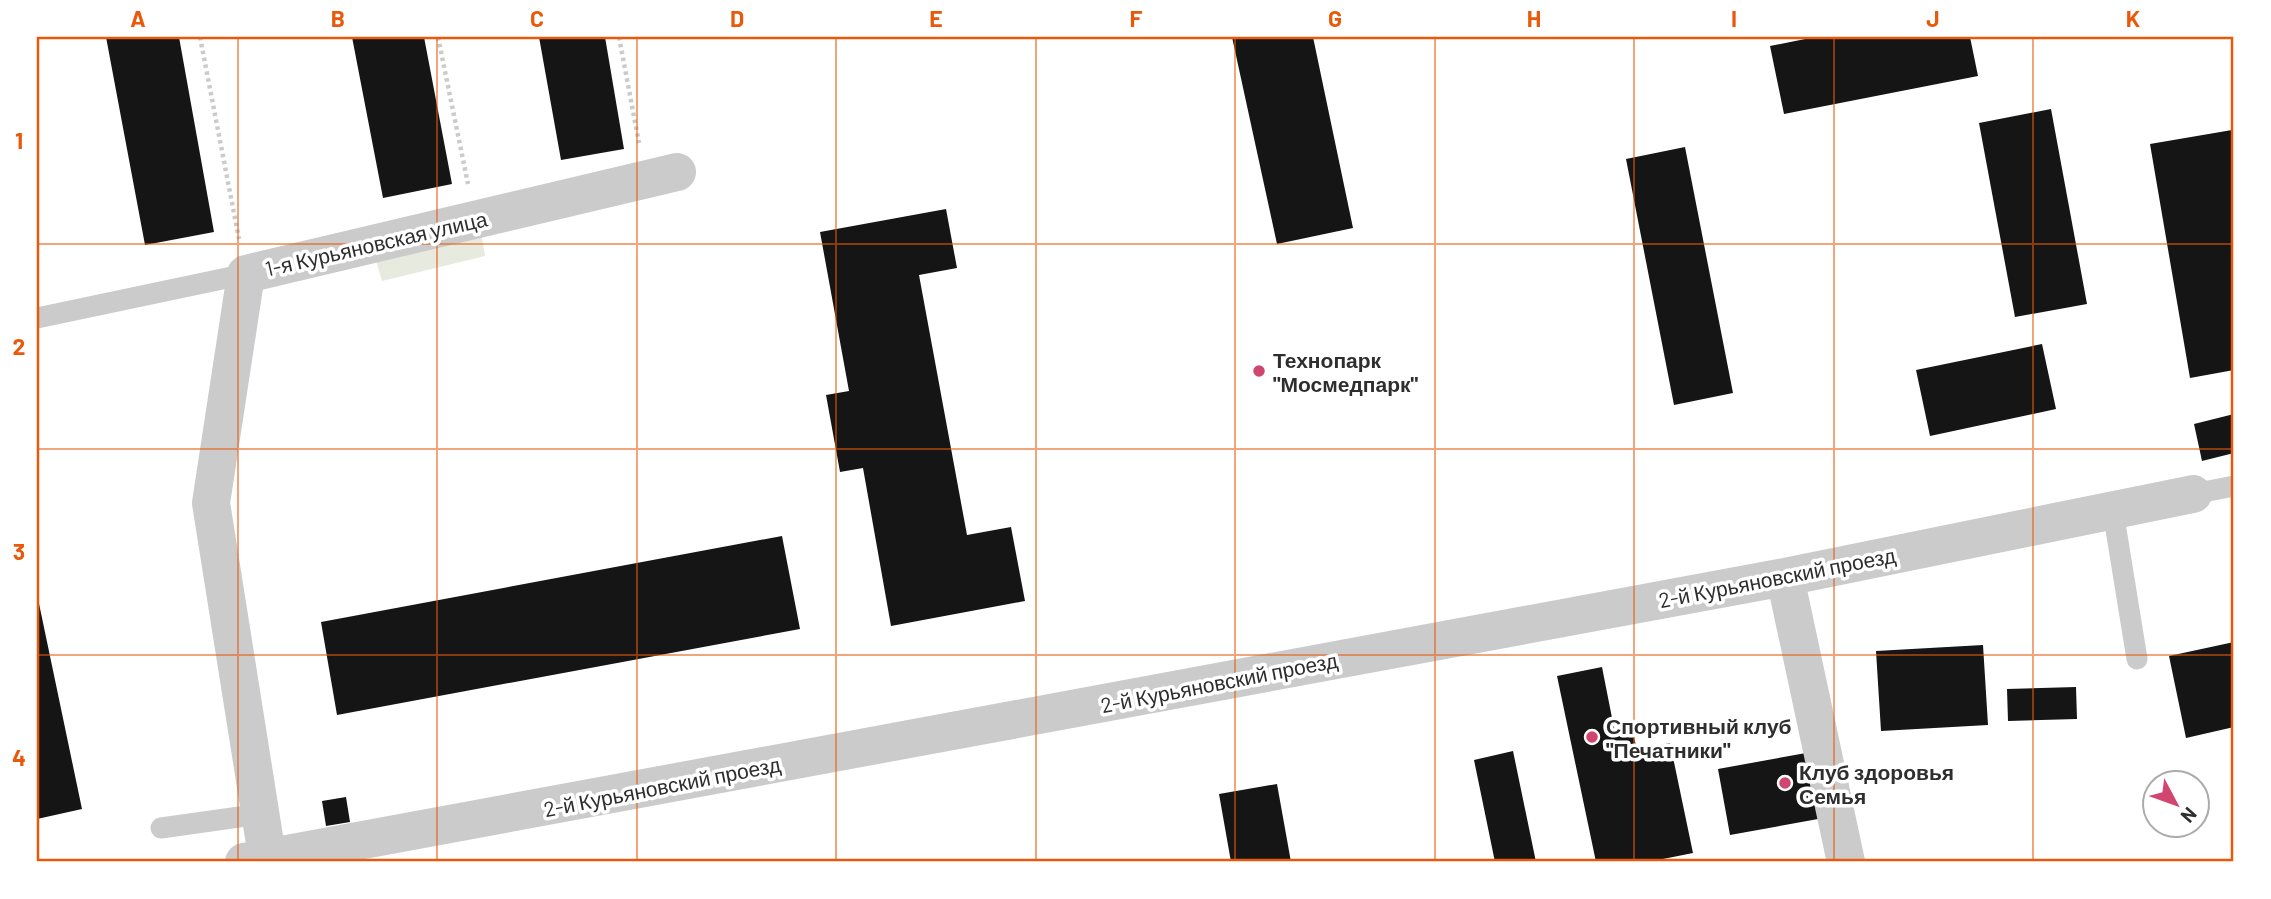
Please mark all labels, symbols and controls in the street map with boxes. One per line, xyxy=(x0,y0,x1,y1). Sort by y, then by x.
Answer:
text: A xyxy=(130,4,146,32)
text: B xyxy=(331,4,345,32)
text: C xyxy=(530,4,544,32)
text: D xyxy=(730,4,744,32)
text: E xyxy=(929,4,943,32)
text: F xyxy=(1130,4,1143,32)
text: G xyxy=(1328,4,1342,32)
text: H xyxy=(1527,4,1541,32)
text: I xyxy=(1731,4,1737,32)
text: J xyxy=(1926,4,1940,32)
text: K xyxy=(2126,4,2140,32)
text: 1 xyxy=(15,126,23,154)
street label: 1-я Курьяновская улица xyxy=(263,205,490,281)
text: 2 xyxy=(13,332,25,360)
place label: Технопарк "Мосмедпарк" xyxy=(1273,347,1419,396)
marker: Технопарк "Мосмедпарк" xyxy=(1251,363,1267,379)
text: 3 xyxy=(13,537,25,565)
street label: 2-й Курьяновский проезд xyxy=(1656,542,1898,612)
street label: 2-й Курьяновский проезд xyxy=(1098,647,1340,717)
place label: Спортивный клуб "Печатники" xyxy=(1606,713,1792,762)
marker: Спортивный клуб "Печатники" xyxy=(1584,729,1600,745)
text: 4 xyxy=(12,743,26,771)
street label: 2-й Курьяновский проезд xyxy=(541,751,783,821)
place label: Клуб здоровья Семья xyxy=(1799,759,1954,808)
north arrow xyxy=(2142,769,2212,839)
marker: Клуб здоровья Семья xyxy=(1777,775,1793,791)
text: N xyxy=(2176,803,2202,828)

